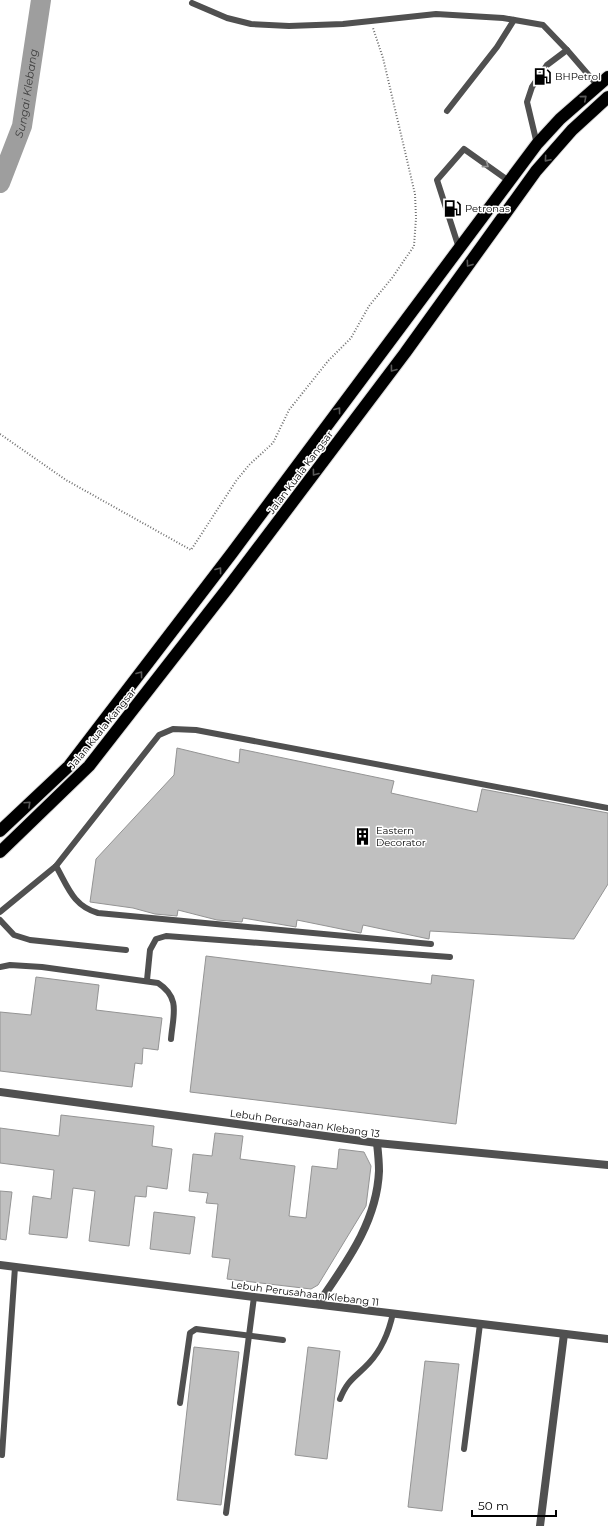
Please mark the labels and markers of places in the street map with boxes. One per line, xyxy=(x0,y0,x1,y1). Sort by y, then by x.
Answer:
fuel station icon: BHPetrol xyxy=(532,66,552,86)
place label: BHPetrol xyxy=(555,70,601,83)
fuel station icon: Petronas xyxy=(442,198,462,218)
place label: Petronas xyxy=(465,202,510,215)
place label: Eastern Decorator xyxy=(376,824,426,849)
building icon: Eastern Decorator xyxy=(353,826,373,846)

